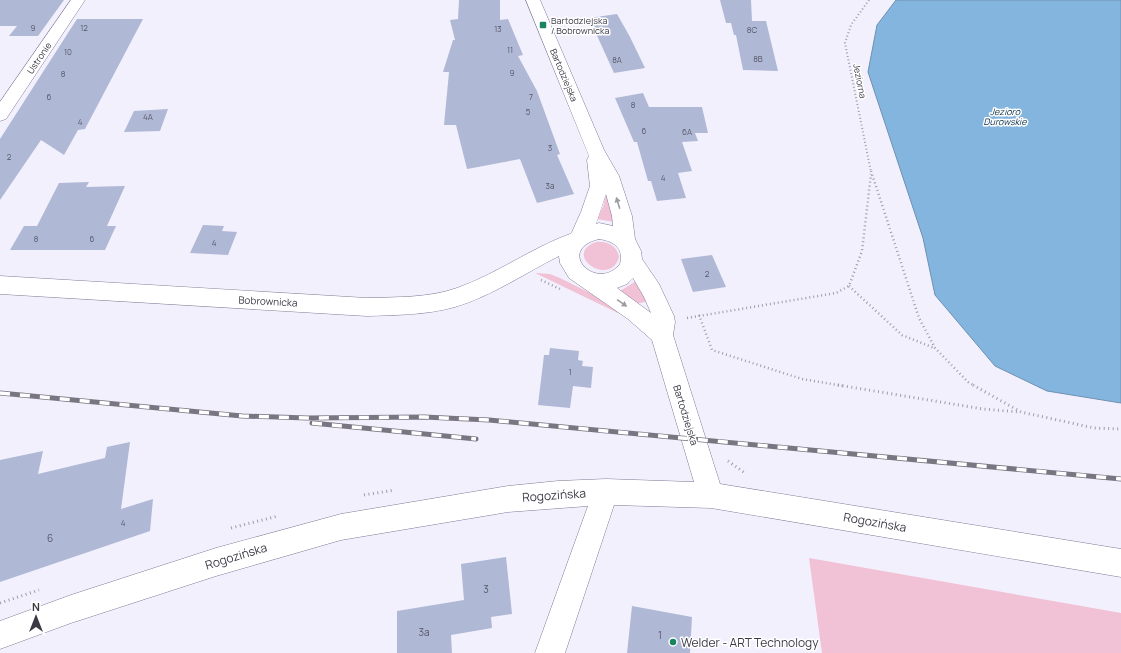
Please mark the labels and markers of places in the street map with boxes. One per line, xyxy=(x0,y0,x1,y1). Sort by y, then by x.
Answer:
place label: Bartodziejska / Bobrownicka xyxy=(551,14,610,37)
marker: Bartodziejska / Bobrownicka xyxy=(538,20,548,30)
place label: Welder - ART Technology xyxy=(681,634,819,651)
marker: Welder - ART Technology xyxy=(668,637,678,647)

